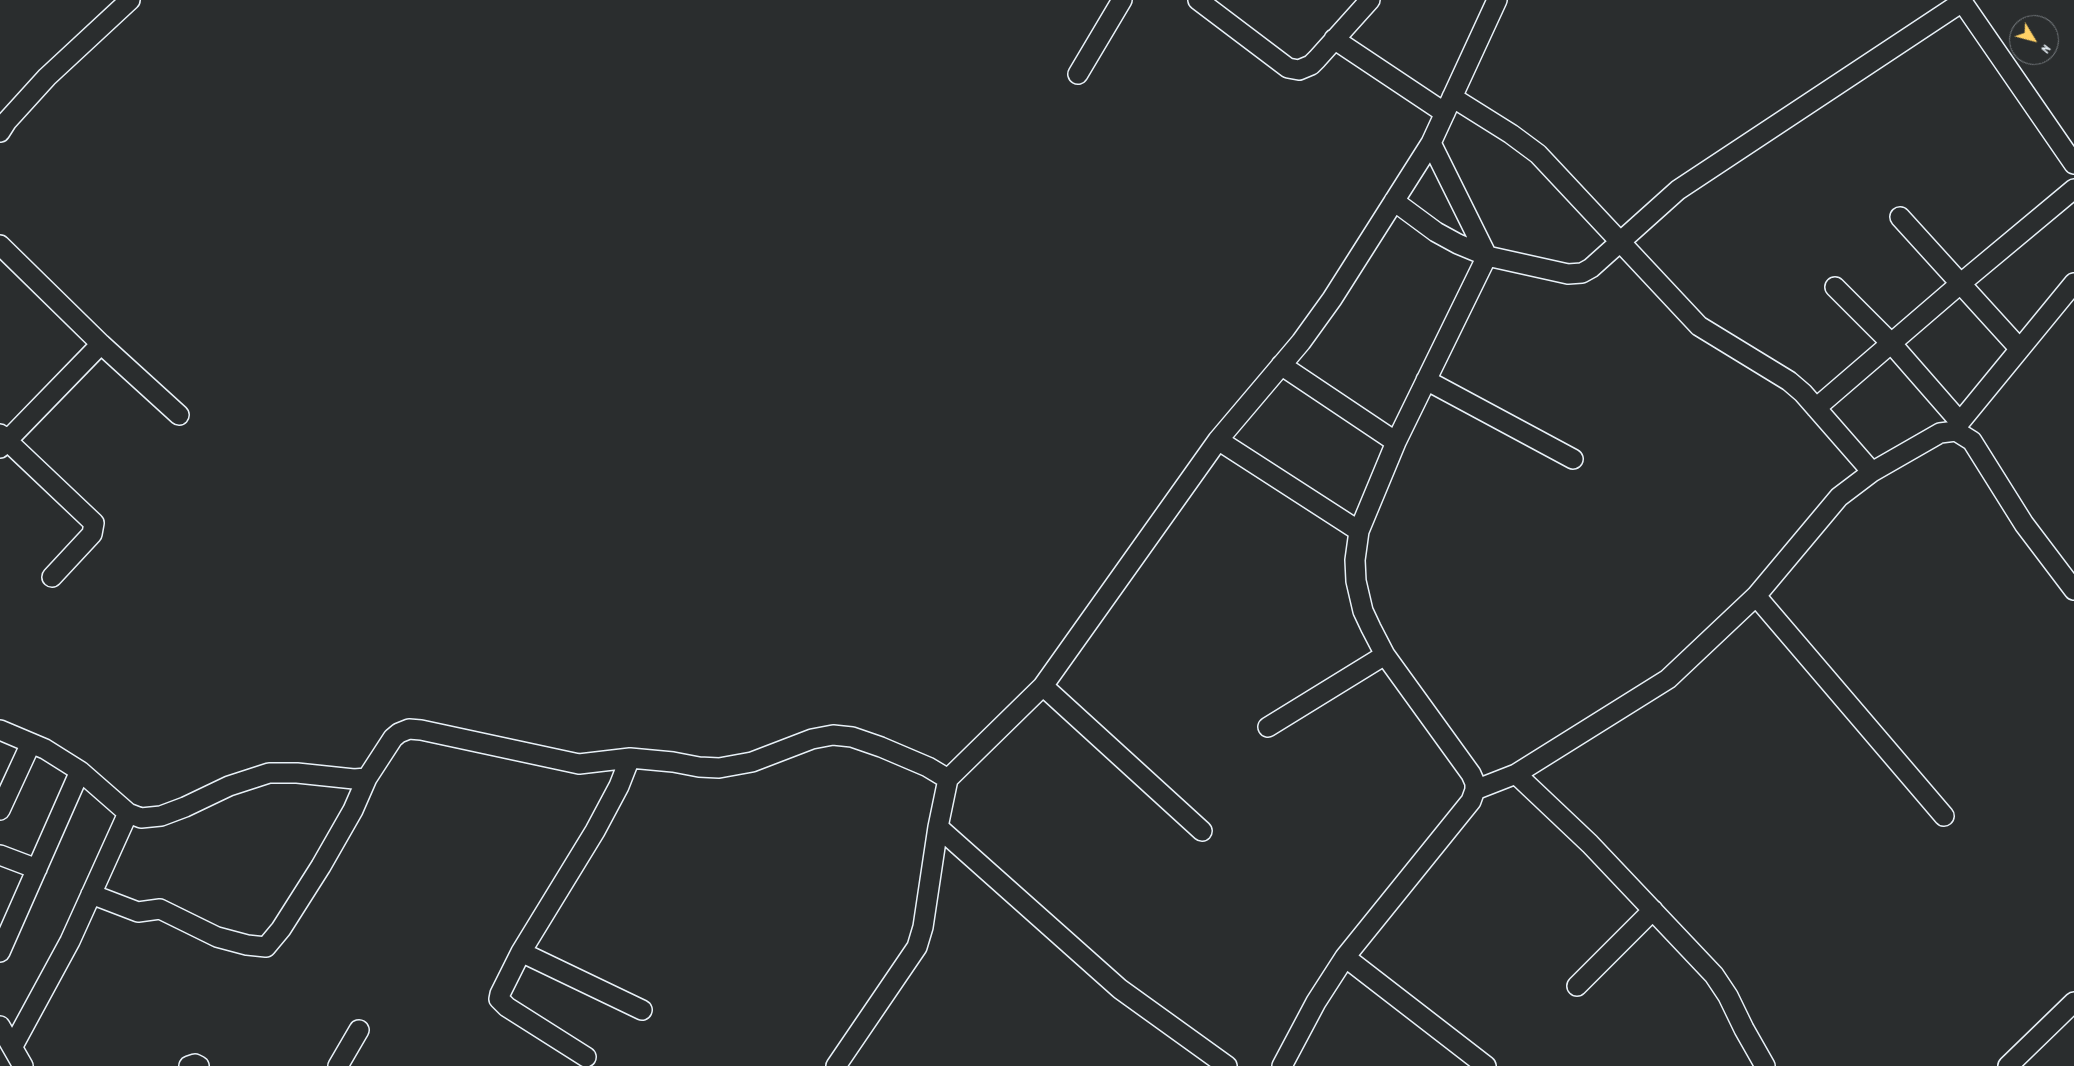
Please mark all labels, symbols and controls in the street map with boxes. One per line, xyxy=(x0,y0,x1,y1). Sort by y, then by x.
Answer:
north arrow xyxy=(2009,15,2059,65)
text: N xyxy=(2035,40,2055,57)

